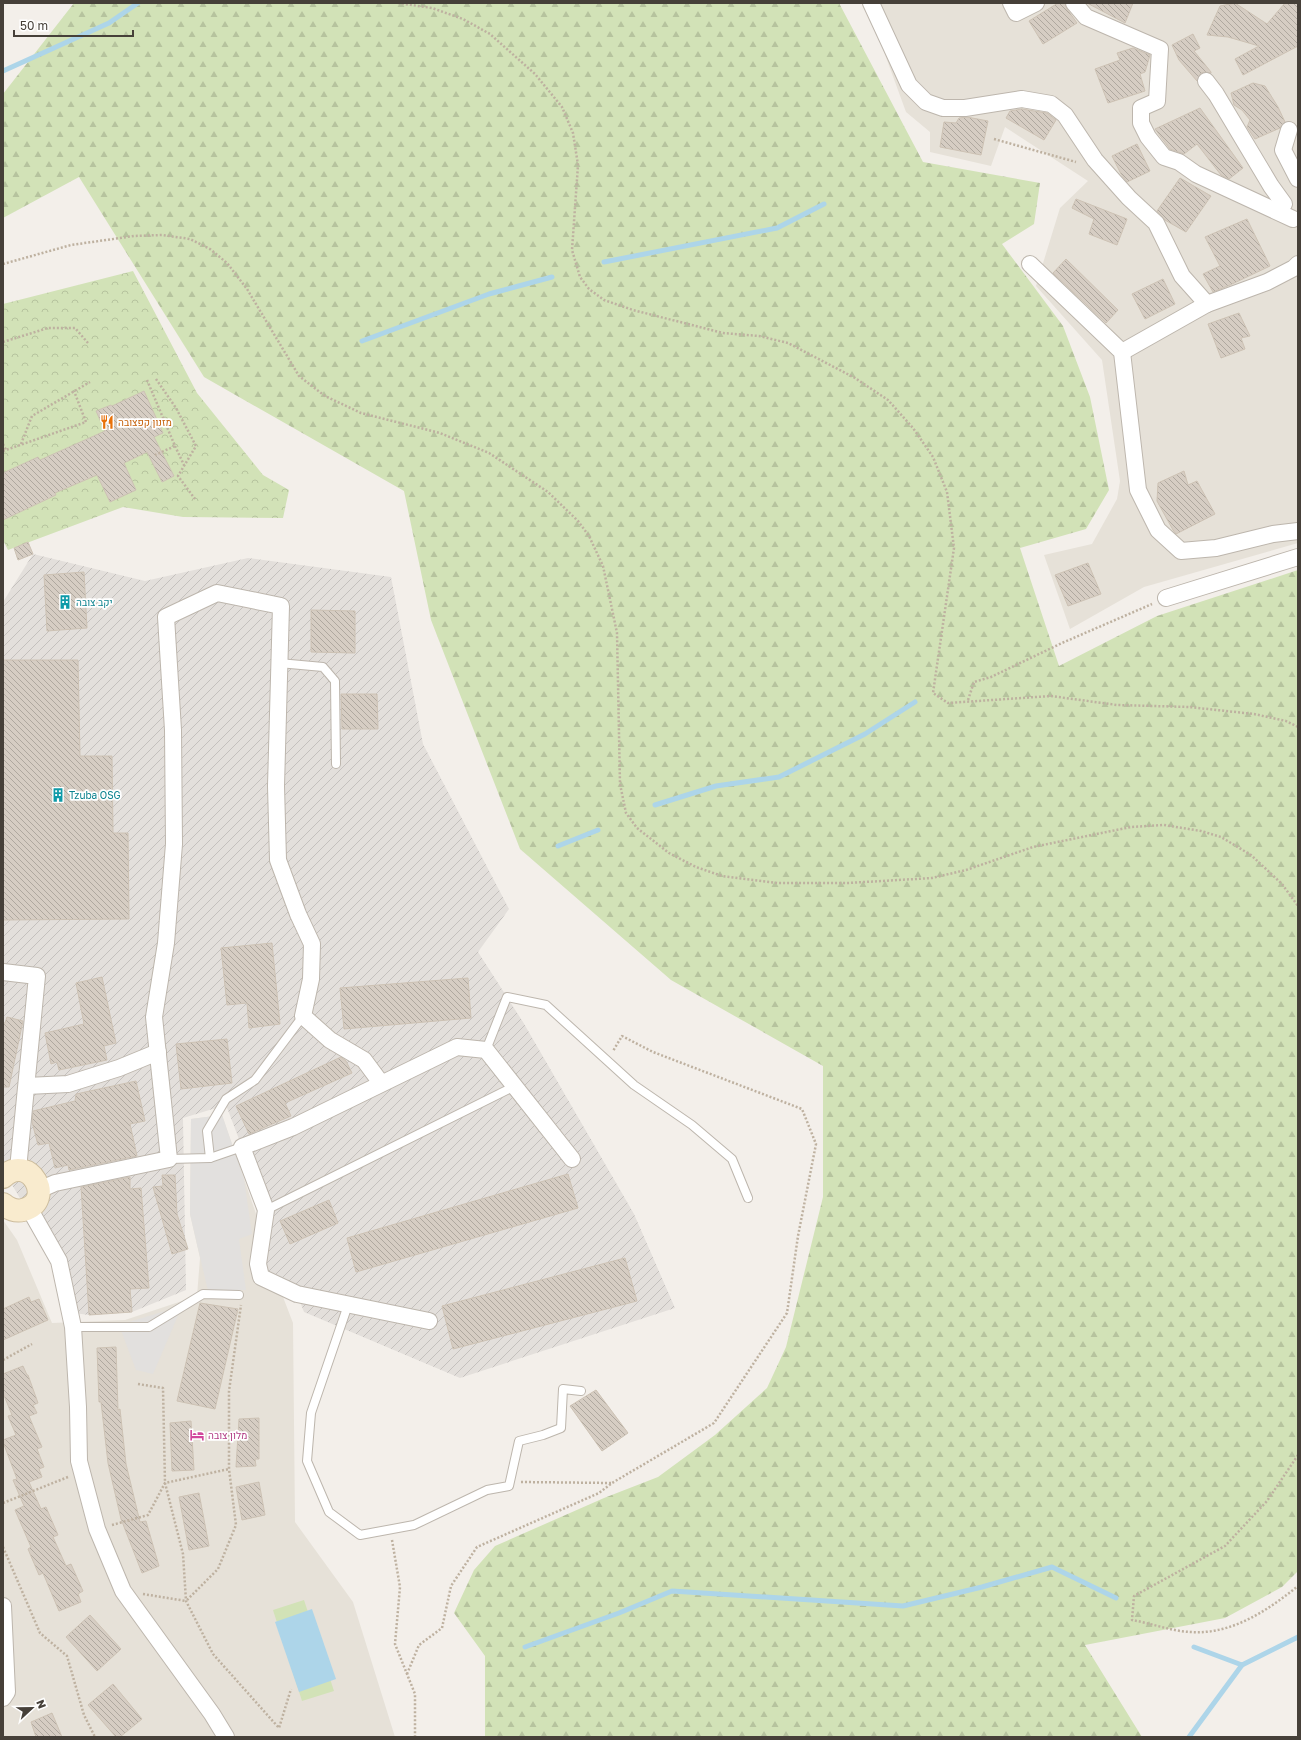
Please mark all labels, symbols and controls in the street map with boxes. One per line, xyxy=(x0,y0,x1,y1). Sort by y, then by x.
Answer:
scale bar xyxy=(14,12,133,38)
text: 50 m xyxy=(20,18,48,33)
restaurant icon: מזנון קפצובה xyxy=(99,414,115,430)
place label: מזנון קפצובה xyxy=(118,416,172,428)
building icon: יקב צובה xyxy=(57,594,73,610)
place label: יקב צובה xyxy=(76,596,113,608)
building icon: Tzuba OSG xyxy=(50,787,66,803)
place label: Tzuba OSG xyxy=(69,789,121,801)
hotel icon: מלון צובה xyxy=(189,1427,205,1443)
place label: מלון צובה xyxy=(208,1429,247,1441)
north arrow xyxy=(12,1688,52,1728)
text: N xyxy=(34,1698,49,1710)

